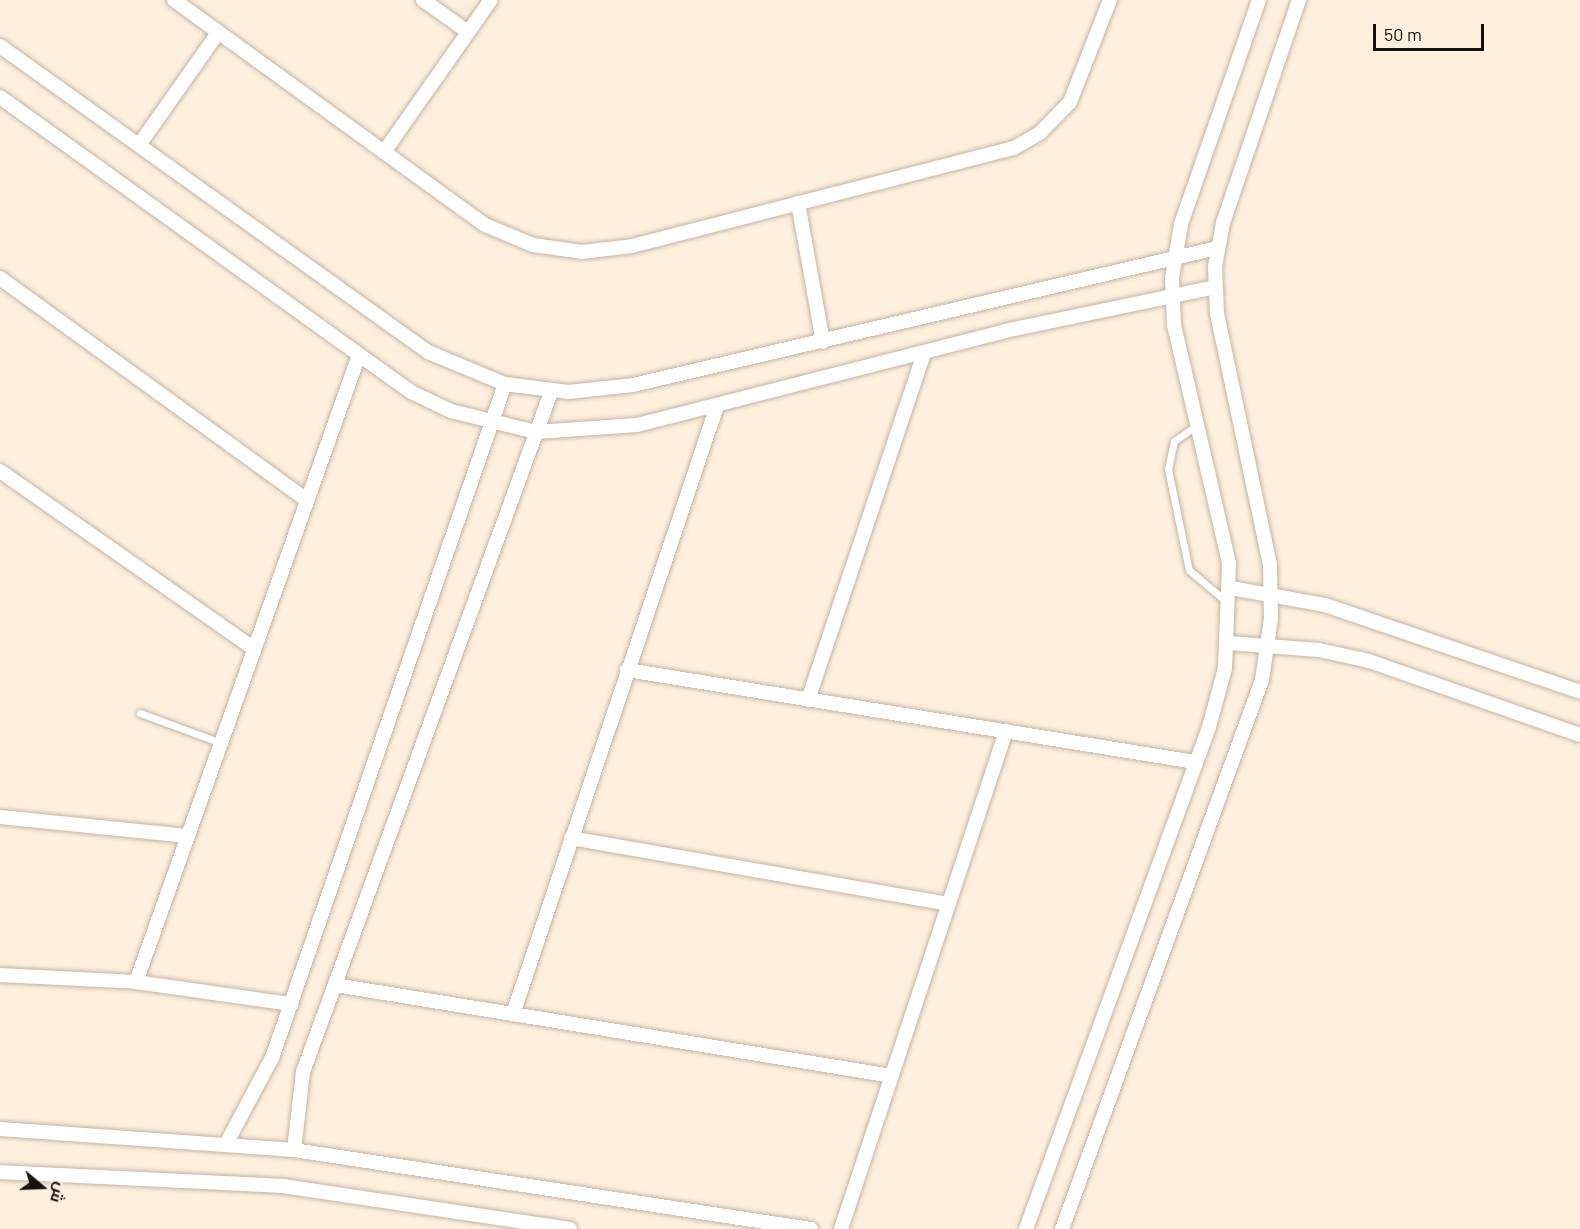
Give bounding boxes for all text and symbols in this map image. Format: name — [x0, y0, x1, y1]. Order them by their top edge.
scale bar — [1376, 12, 1487, 50]
text: 50 m — [1384, 23, 1422, 45]
north arrow — [12, 1157, 72, 1217]
text: ش — [47, 1180, 72, 1206]

